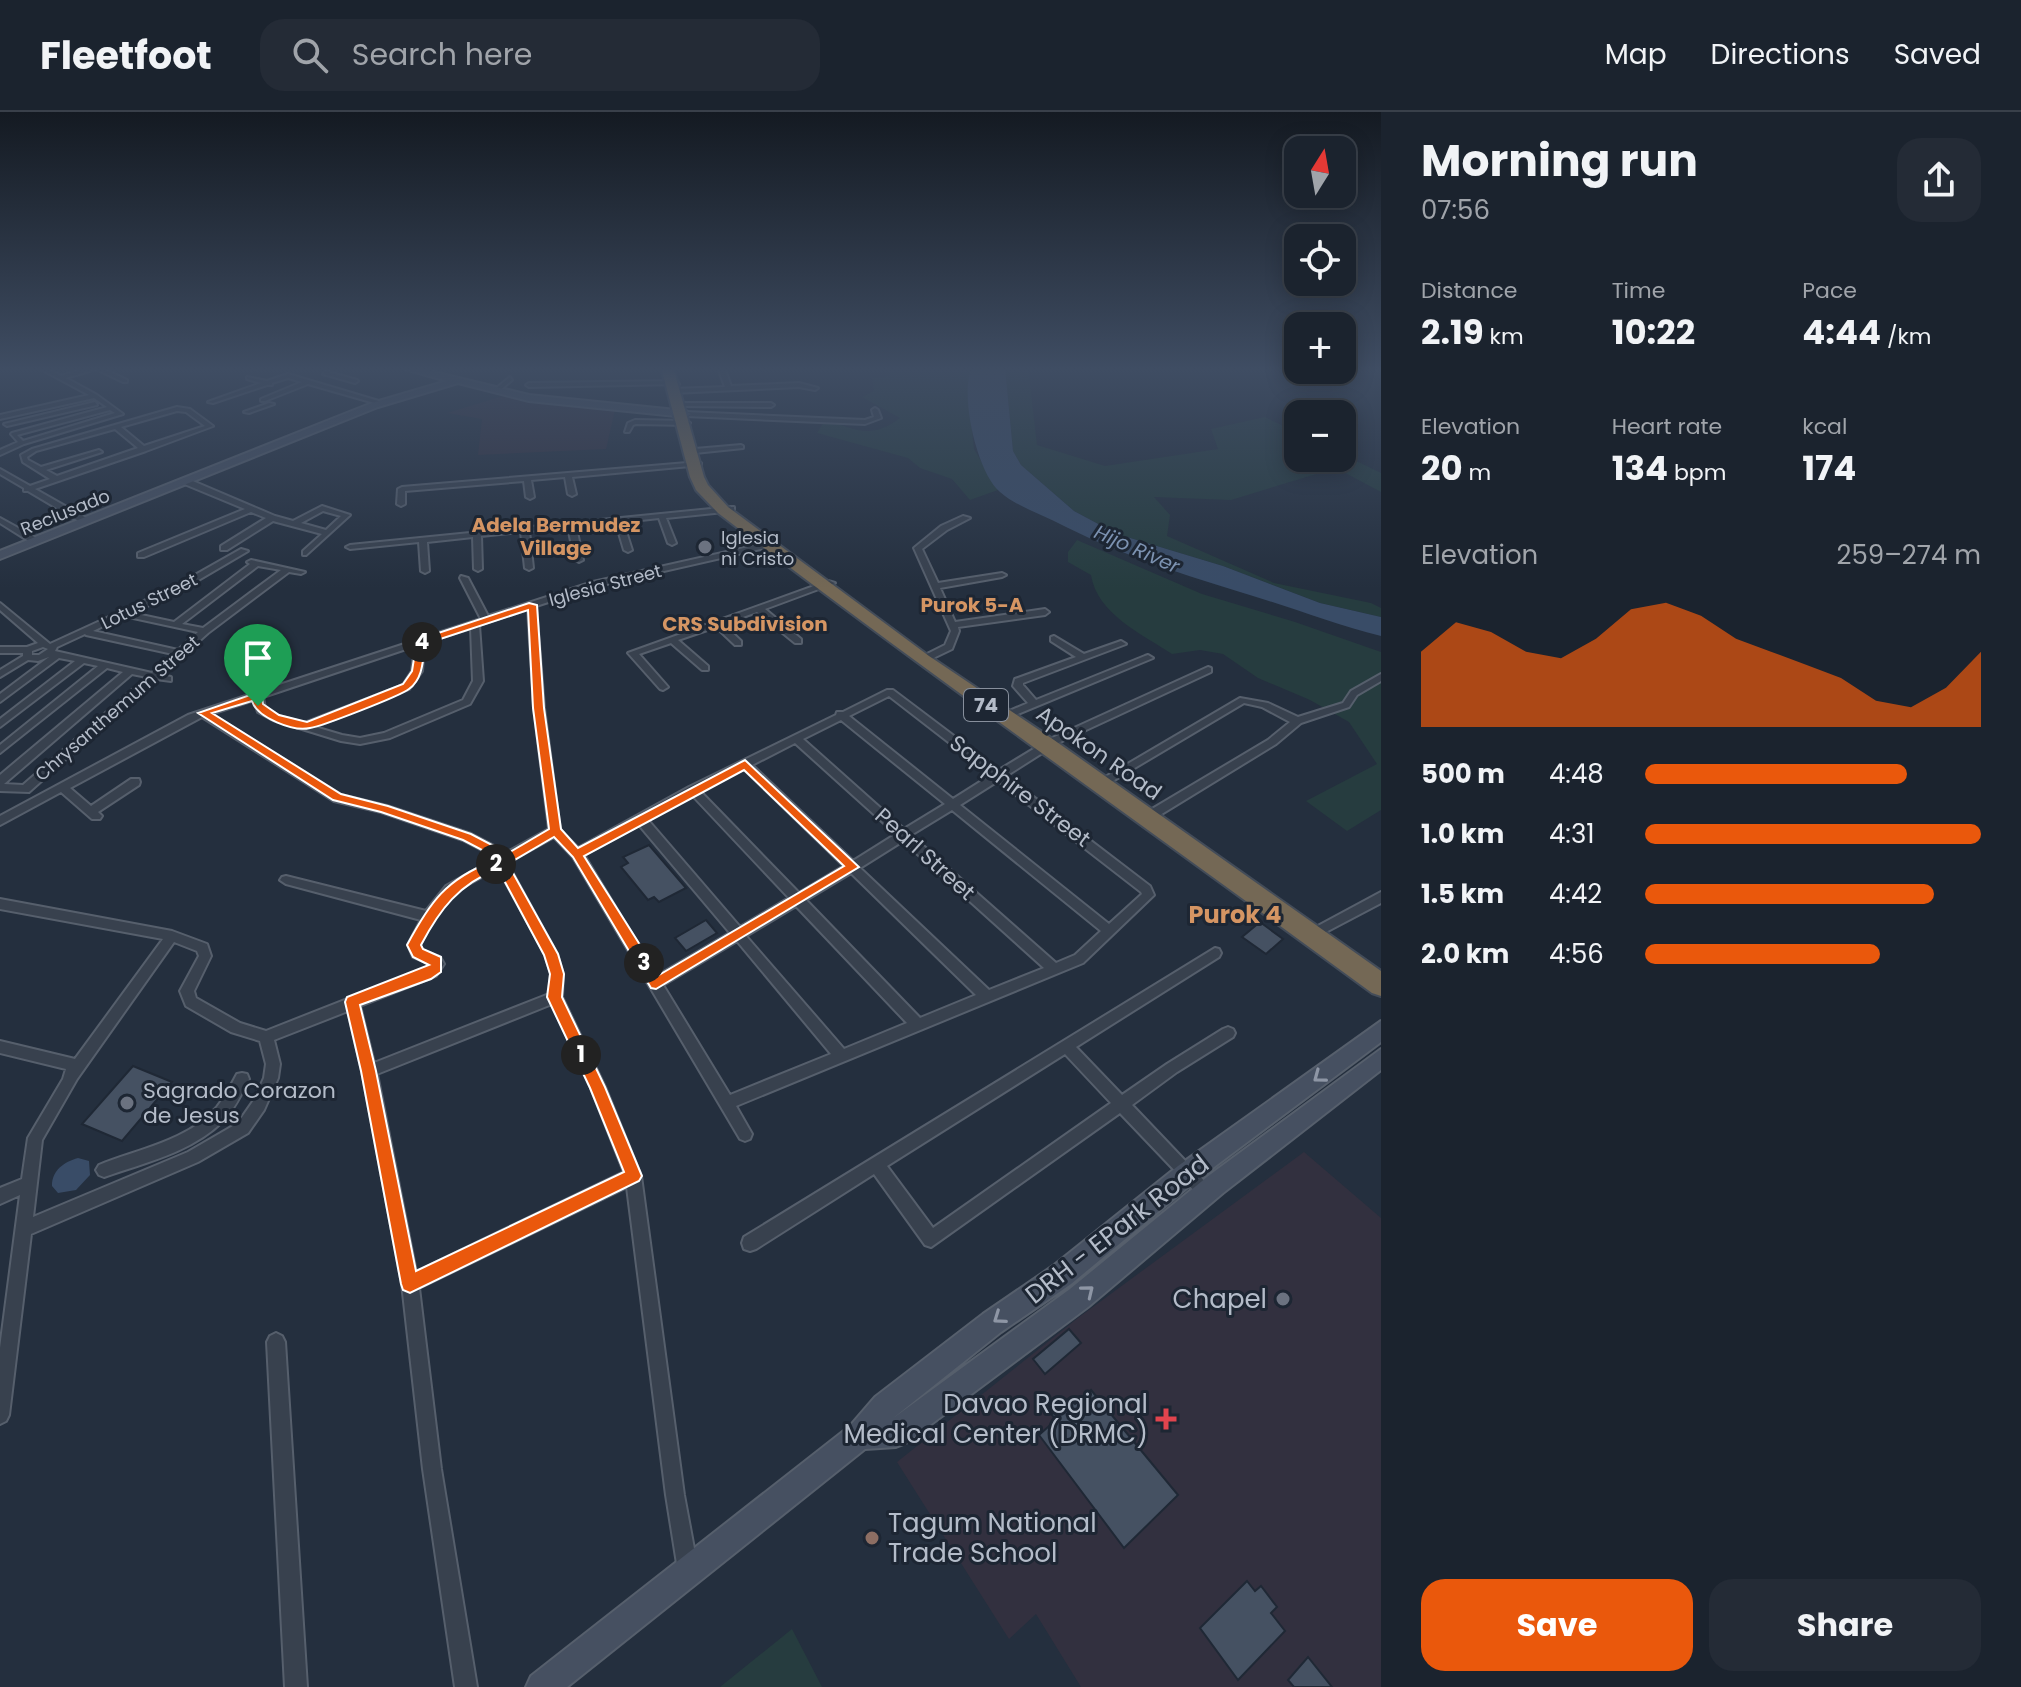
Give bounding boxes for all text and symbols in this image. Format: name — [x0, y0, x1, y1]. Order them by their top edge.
search box — [260, 19, 820, 91]
text: Fleetfoot — [40, 29, 212, 82]
icon: search — [288, 33, 332, 77]
text: Search here — [352, 33, 532, 76]
text: Map — [1605, 35, 1667, 74]
text: Directions — [1711, 35, 1850, 74]
text: Saved — [1894, 35, 1981, 74]
text: Morning run — [1421, 130, 1698, 191]
north arrow — [1284, 136, 1356, 208]
map controls — [1284, 136, 1356, 472]
button: share — [1897, 138, 1981, 222]
text: 07:56 — [1421, 192, 1490, 228]
button: locate — [1284, 224, 1356, 296]
text: Distance — [1421, 275, 1517, 306]
text: Time — [1612, 275, 1665, 306]
text: Pace — [1802, 275, 1857, 306]
text: 2.19 — [1421, 308, 1484, 356]
text: 10:22 — [1612, 308, 1695, 356]
text: 4:44 — [1802, 308, 1881, 356]
button: + — [1284, 312, 1356, 384]
text: km — [1484, 321, 1524, 352]
text: /km — [1881, 321, 1931, 352]
button: − — [1284, 400, 1356, 472]
text: Elevation — [1421, 411, 1520, 442]
text: Heart rate — [1612, 411, 1722, 442]
text: kcal — [1802, 411, 1847, 442]
text: 20 — [1421, 444, 1463, 492]
text: 134 — [1612, 444, 1668, 492]
text: 174 — [1802, 444, 1856, 492]
text: m — [1463, 457, 1491, 488]
text: bpm — [1668, 457, 1726, 488]
street label: Reclusado — [17, 483, 113, 541]
district label: Adela Bermudez Village — [472, 511, 641, 562]
water label: Hijo River — [1090, 518, 1185, 580]
place label: Iglesia ni Cristo — [721, 525, 794, 571]
text: Elevation — [1421, 537, 1538, 573]
text: 259–274 m — [1837, 537, 1981, 573]
marker: Iglesia ni Cristo — [696, 538, 714, 556]
street label: Iglesia Street — [546, 558, 664, 612]
street label: Lotus Street — [97, 567, 201, 635]
district label: Purok 5-A — [920, 591, 1024, 619]
district label: CRS Subdivision — [662, 610, 828, 638]
pin: 4 — [402, 622, 442, 662]
pin — [224, 624, 292, 706]
text: 4 — [415, 626, 429, 657]
street label: Chrysanthemum Street — [29, 629, 205, 787]
icon: arrive — [236, 636, 280, 680]
road number: 74 — [964, 689, 1008, 721]
street label: Apokon Road — [1030, 698, 1168, 808]
street label: Sapphire Street — [943, 728, 1097, 854]
text: 500 m — [1421, 756, 1505, 792]
text: 4:48 — [1549, 756, 1604, 792]
street label: Pearl Street — [868, 801, 982, 907]
text: 1.0 km — [1421, 816, 1504, 852]
text: 4:31 — [1549, 816, 1595, 852]
pin: 2 — [476, 844, 516, 884]
text: 2 — [490, 848, 502, 879]
text: 1.5 km — [1421, 876, 1504, 912]
text: 4:42 — [1549, 876, 1602, 912]
district label: Purok 4 — [1189, 898, 1281, 931]
text: 2.0 km — [1421, 936, 1509, 972]
text: 4:56 — [1549, 936, 1604, 972]
pin: 3 — [624, 943, 664, 983]
text: 3 — [637, 947, 651, 978]
pin: 1 — [561, 1035, 601, 1075]
text: 1 — [577, 1039, 585, 1070]
one-way arrow — [1313, 1068, 1327, 1082]
place label: Sagrado Corazon de Jesus — [143, 1075, 336, 1131]
marker: Sagrado Corazon de Jesus — [118, 1094, 136, 1112]
street label: DRH - EPark Road — [1018, 1146, 1216, 1312]
place label: Chapel — [1173, 1281, 1267, 1317]
one-way arrow — [1078, 1286, 1093, 1301]
marker: Chapel — [1274, 1290, 1292, 1308]
one-way arrow — [994, 1308, 1008, 1323]
place label: Davao Regional Medical Center (DRMC) — [844, 1386, 1148, 1452]
marker: Davao Regional Medical Center (DRMC) — [1155, 1408, 1177, 1430]
place label: Tagum National Trade School — [888, 1505, 1097, 1571]
marker: Tagum National Trade School — [863, 1529, 881, 1547]
button: Save — [1421, 1579, 1693, 1671]
button: Share — [1709, 1579, 1981, 1671]

